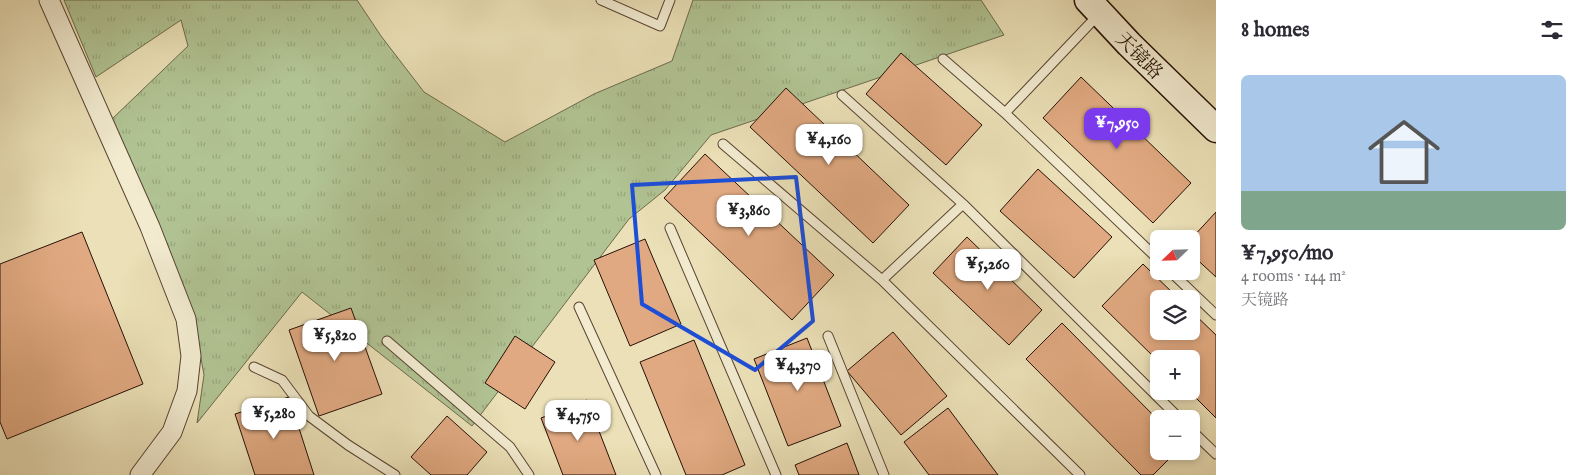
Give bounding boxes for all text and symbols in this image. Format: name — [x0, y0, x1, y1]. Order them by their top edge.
icon: filters — [1538, 16, 1566, 44]
text: 8 homes — [1241, 17, 1309, 44]
street label: 天镜路 — [1110, 28, 1167, 85]
icon: home — [1359, 107, 1449, 197]
pin: ¥7,950 — [1076, 108, 1158, 150]
text: ¥7,950 — [1095, 114, 1139, 134]
pin: ¥4,160 — [788, 124, 870, 166]
text: ¥4,160 — [807, 130, 851, 150]
pin: ¥3,860 — [708, 194, 790, 237]
text: ¥3,860 — [728, 201, 770, 221]
north arrow — [1150, 230, 1200, 280]
map controls — [1150, 230, 1200, 460]
text: ¥7,950/mo — [1241, 240, 1333, 267]
pin: ¥5,260 — [947, 248, 1029, 291]
text: ¥5,260 — [966, 255, 1010, 275]
text: 4 rooms · 144 m² — [1241, 267, 1346, 287]
button: layers — [1150, 290, 1200, 340]
text: 天镜路 — [1241, 291, 1289, 311]
pin: ¥5,820 — [294, 320, 376, 362]
text: ¥5,820 — [313, 326, 357, 346]
pin: ¥4,370 — [757, 350, 839, 392]
button: + — [1150, 350, 1200, 400]
text: ¥4,370 — [775, 356, 821, 376]
pin: ¥5,280 — [233, 398, 315, 440]
pin: ¥4,750 — [537, 400, 619, 442]
text: ¥5,280 — [252, 404, 296, 424]
text: ¥4,750 — [556, 406, 600, 426]
button: − — [1150, 410, 1200, 460]

